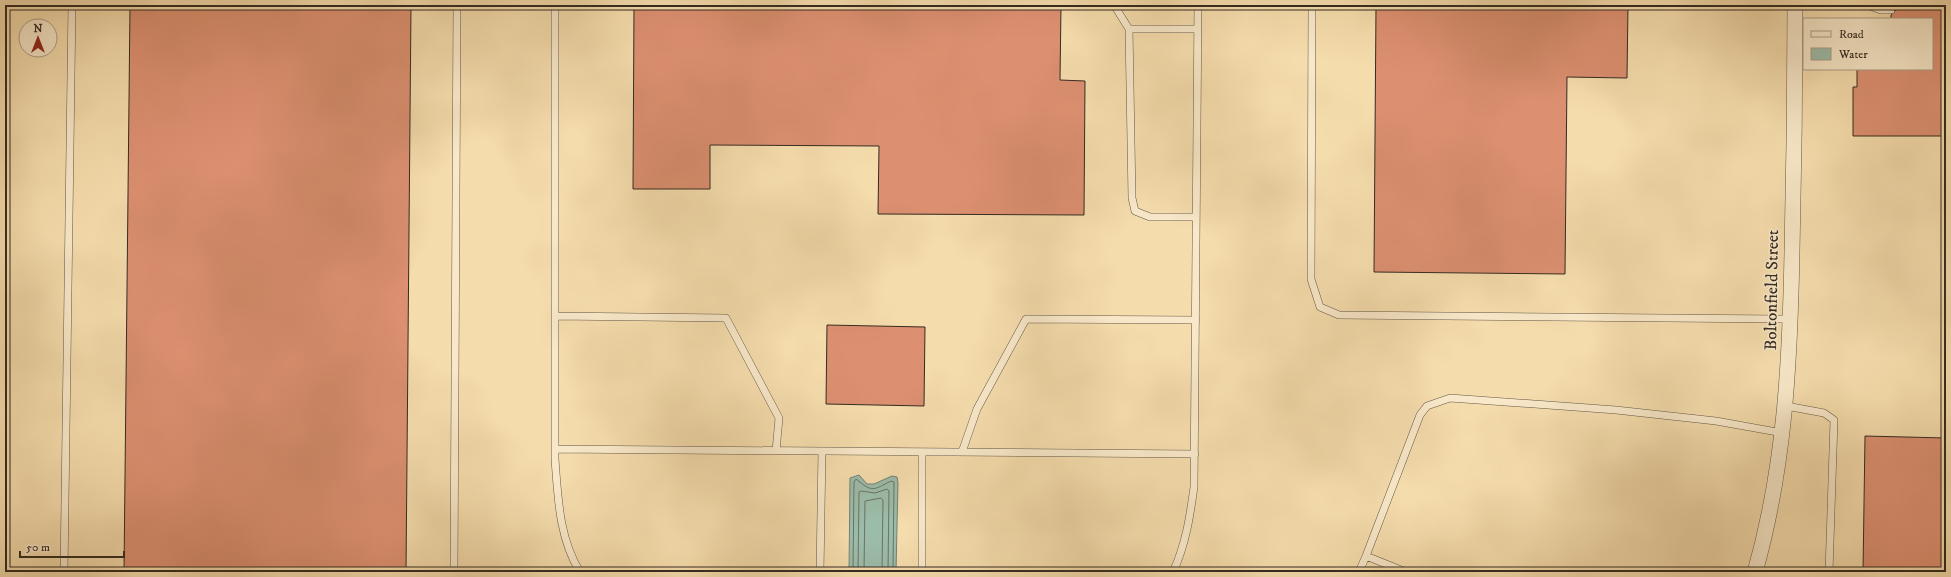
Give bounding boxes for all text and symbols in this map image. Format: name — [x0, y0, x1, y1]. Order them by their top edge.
north arrow — [18, 18, 58, 58]
legend — [1803, 18, 1933, 70]
text: N — [33, 22, 43, 36]
text: Road — [1839, 27, 1864, 42]
text: Water — [1838, 47, 1868, 62]
street label: Boltonfield Street — [1760, 229, 1784, 351]
scale bar — [20, 533, 124, 559]
text: 50 m — [26, 540, 50, 555]

